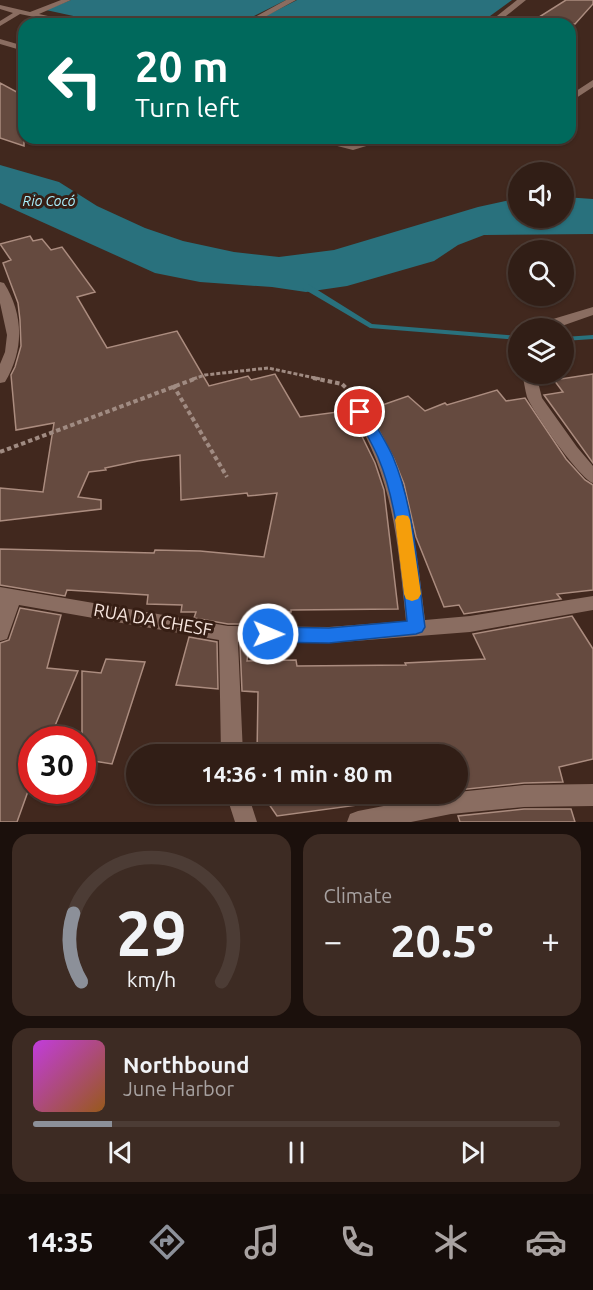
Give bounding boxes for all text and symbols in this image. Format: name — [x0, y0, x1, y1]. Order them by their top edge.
icon: left — [36, 42, 114, 120]
text: 20 m — [135, 43, 229, 90]
text: Turn left — [135, 92, 239, 122]
map controls — [508, 162, 574, 384]
button: sound — [508, 162, 574, 228]
water label: Rio Cocó — [23, 193, 76, 209]
button: search — [508, 240, 574, 306]
button: layers — [508, 318, 574, 384]
pin — [334, 386, 385, 437]
icon: arrive — [343, 395, 376, 428]
street label: RUA DA CHESF — [92, 599, 214, 639]
position arrow — [236, 602, 300, 666]
speed limit sign: 30 — [18, 726, 96, 804]
text: 14:36 · 1 min · 80 m — [201, 761, 393, 786]
text: Climate — [324, 884, 392, 907]
text: 29 — [116, 898, 186, 968]
text: 20.5° — [390, 915, 493, 966]
text: − — [324, 922, 342, 959]
text: + — [541, 922, 560, 959]
text: km/h — [126, 967, 176, 991]
text: Northbound — [123, 1052, 249, 1077]
text: June Harbor — [123, 1077, 234, 1100]
icon: previous — [104, 1136, 137, 1169]
icon: pause — [280, 1136, 313, 1169]
icon: next — [456, 1136, 489, 1169]
icon: directions — [146, 1221, 188, 1263]
icon: music — [241, 1221, 283, 1263]
icon: phone — [336, 1221, 378, 1263]
icon: climate — [430, 1221, 472, 1263]
icon: car — [525, 1221, 567, 1263]
text: 14:35 — [26, 1227, 94, 1257]

